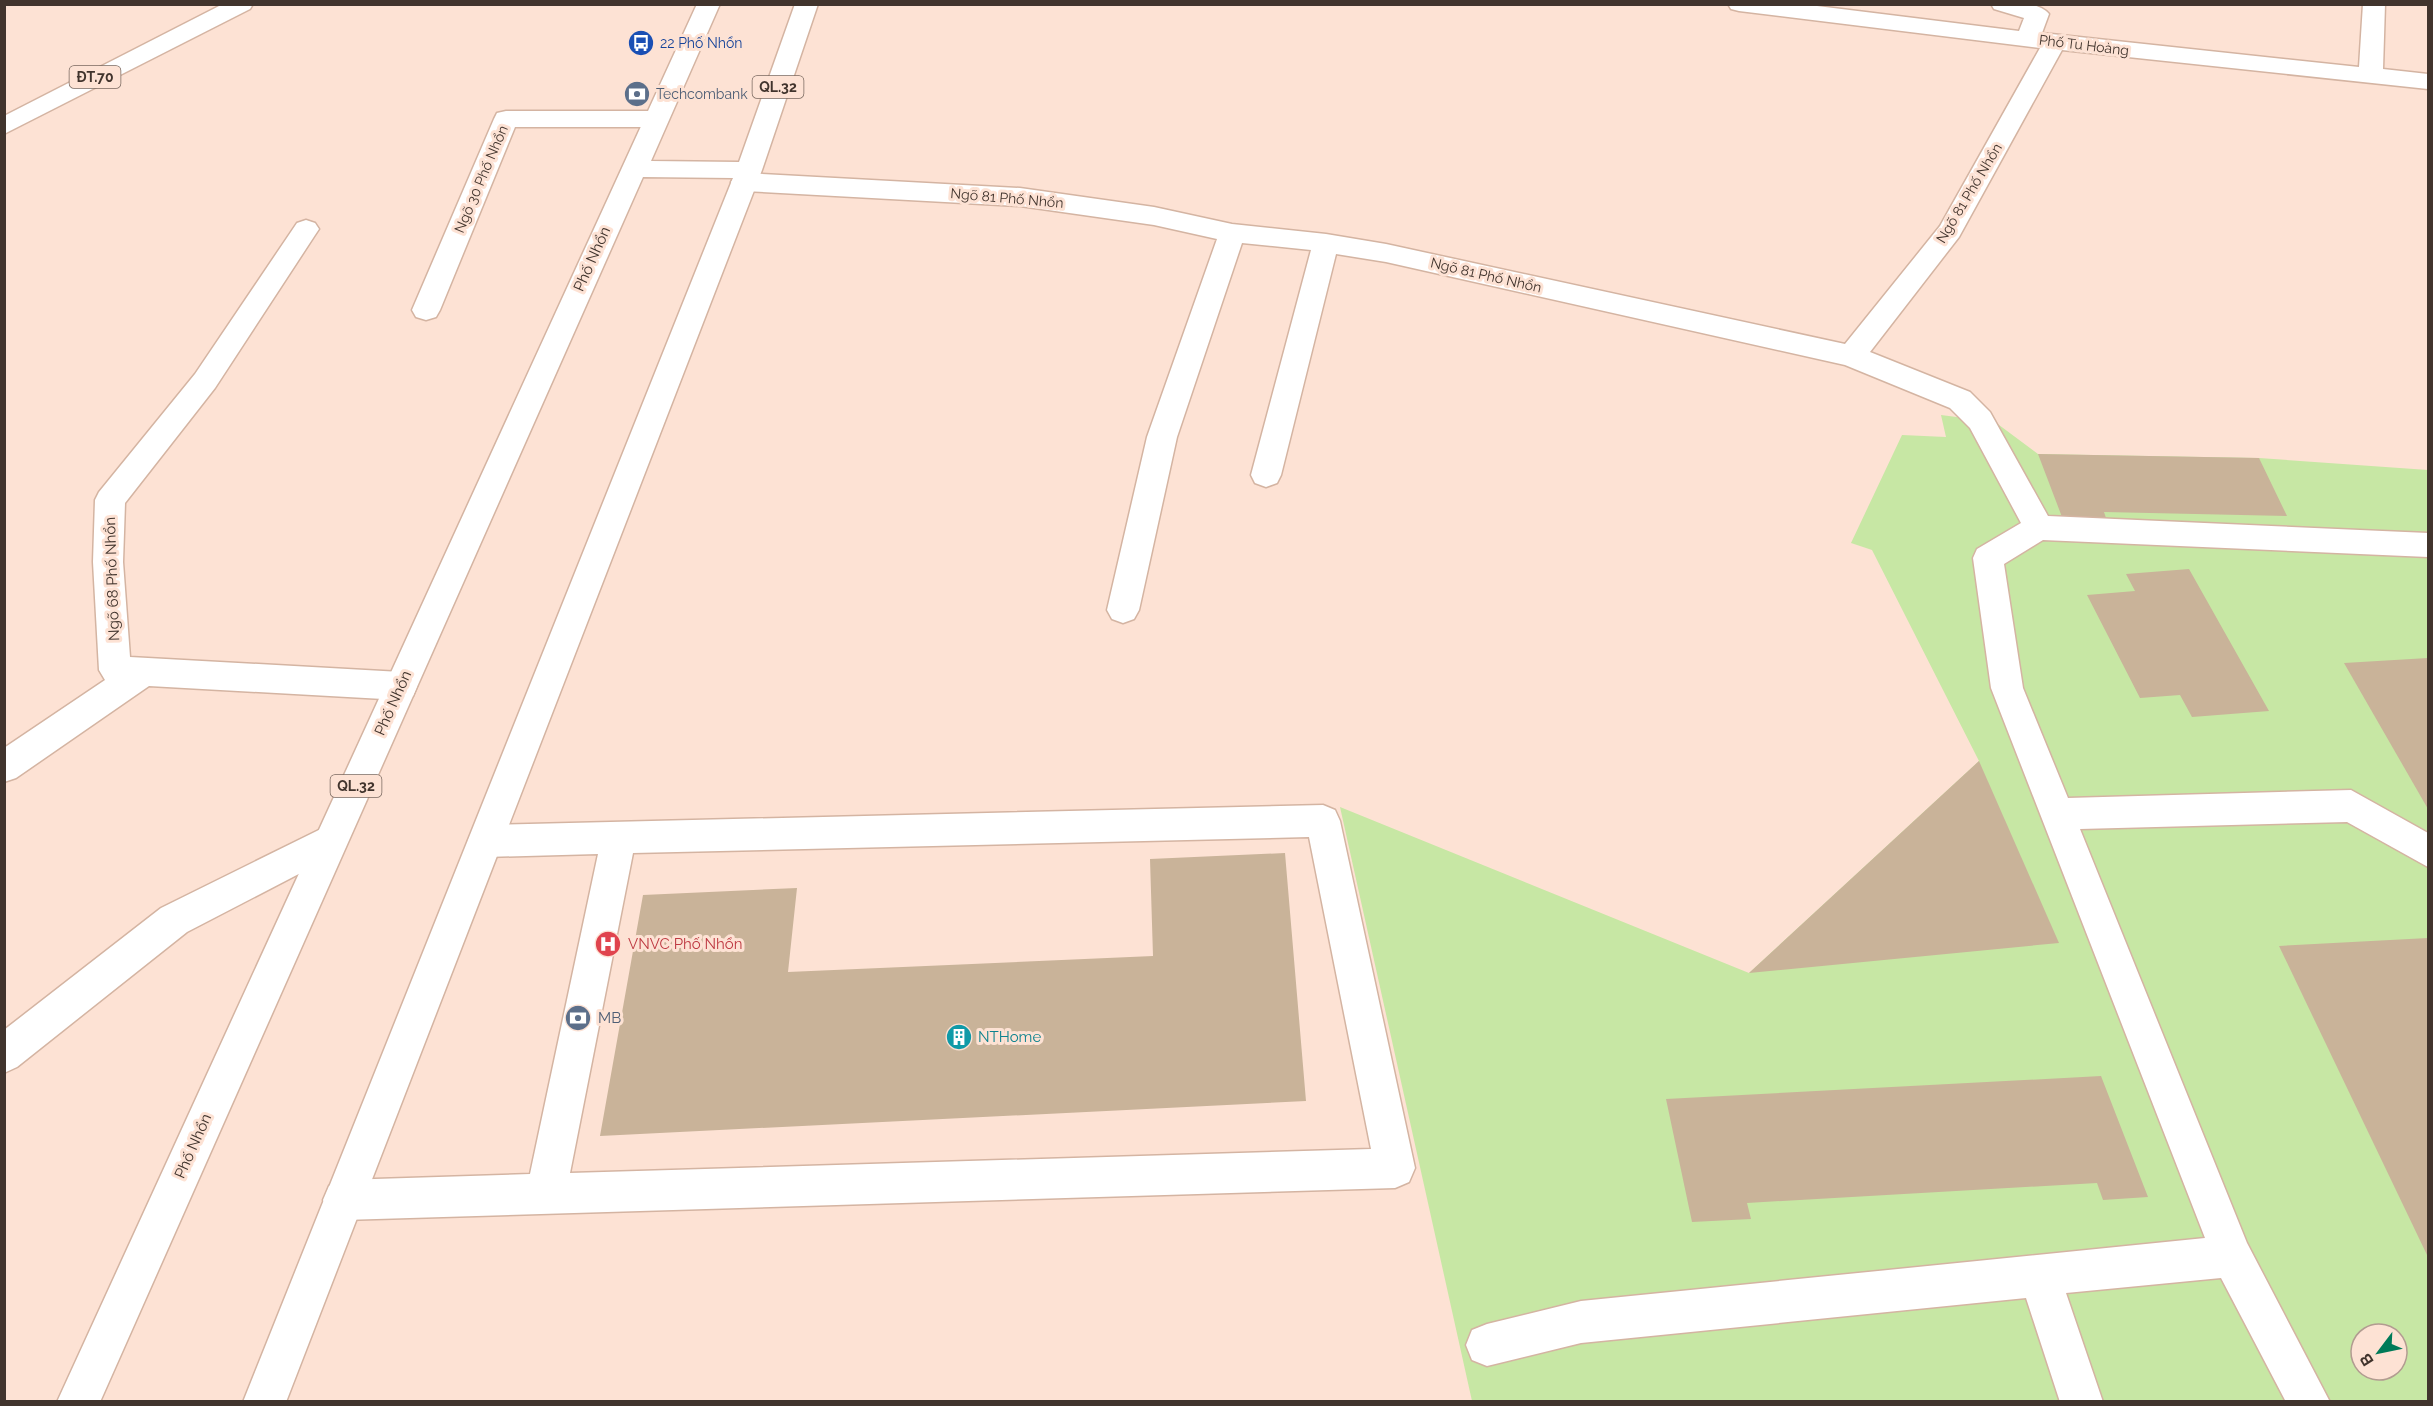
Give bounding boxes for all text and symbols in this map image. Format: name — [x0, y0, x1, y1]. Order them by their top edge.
bus stop icon: 22 Phố Nhổn — [626, 28, 656, 58]
street label: Phố Tu Hoàng — [2038, 32, 2130, 58]
place label: 22 Phố Nhổn — [660, 35, 742, 51]
road number: ĐT.70 — [70, 66, 121, 88]
road number: QL.32 — [752, 76, 804, 98]
bank icon: Techcombank — [622, 79, 652, 109]
place label: Techcombank — [656, 86, 748, 102]
street label: Ngõ 30 Phố Nhổn — [451, 123, 511, 235]
street label: Ngõ 81 Phố Nhổn — [1933, 140, 2005, 246]
street label: Ngõ 81 Phố Nhổn — [950, 185, 1064, 211]
street label: Phố Nhổn — [570, 224, 614, 294]
street label: Ngõ 81 Phố Nhổn — [1429, 254, 1543, 296]
street label: Ngõ 68 Phố Nhổn — [101, 517, 123, 641]
street label: Phố Nhổn — [371, 668, 415, 738]
road number: QL.32 — [330, 775, 382, 797]
hospital icon: VNVC Phố Nhổn — [593, 929, 623, 959]
place label: VNVC Phố Nhổn — [628, 935, 743, 953]
bank icon: MB — [563, 1003, 593, 1033]
place label: MB — [598, 1009, 621, 1027]
building icon: NTHome — [944, 1022, 974, 1052]
place label: NTHome — [978, 1028, 1041, 1046]
street label: Phố Nhổn — [171, 1111, 215, 1181]
north arrow — [2349, 1322, 2409, 1382]
text: B — [2356, 1350, 2378, 1369]

